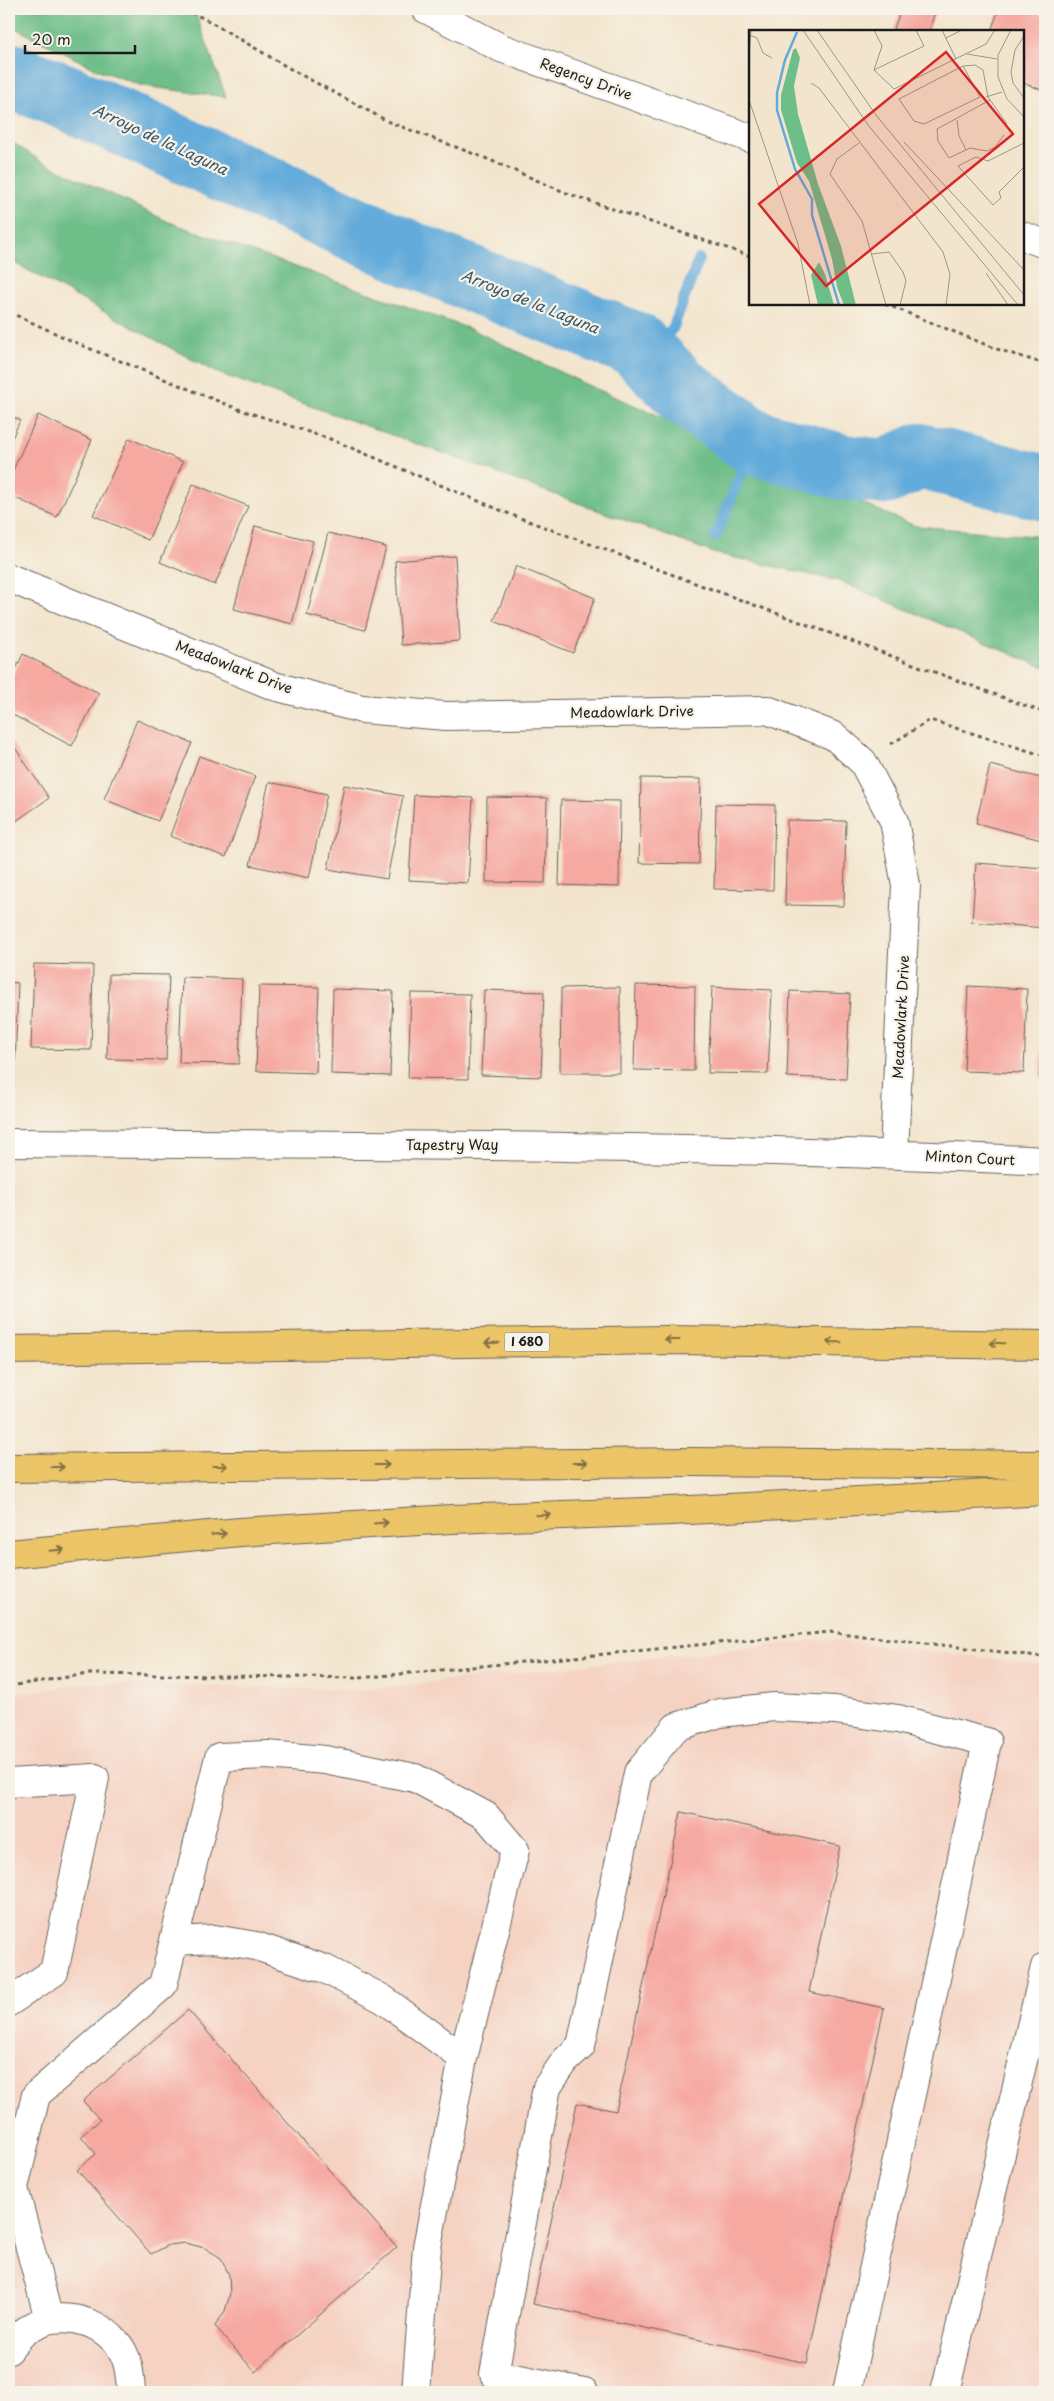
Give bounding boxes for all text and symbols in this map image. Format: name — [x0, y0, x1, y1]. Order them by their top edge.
scale bar — [25, 22, 135, 54]
text: 20 m — [32, 27, 71, 50]
inset map — [749, 30, 1024, 305]
street label: Regency Drive — [537, 52, 635, 105]
water label: Arroyo de la Laguna — [90, 97, 232, 180]
water label: Arroyo de la Laguna — [458, 263, 603, 339]
street label: Meadowlark Drive — [173, 635, 296, 698]
street label: Meadowlark Drive — [570, 700, 694, 723]
street label: Meadowlark Drive — [887, 955, 914, 1079]
street label: Tapestry Way — [405, 1134, 499, 1155]
street label: Minton Court — [924, 1145, 1016, 1170]
road number: I 680 — [504, 1332, 550, 1351]
one-way arrow — [664, 1335, 680, 1345]
one-way arrow — [826, 1337, 842, 1347]
one-way arrow — [484, 1338, 500, 1348]
one-way arrow — [989, 1339, 1005, 1348]
one-way arrow — [572, 1458, 588, 1468]
one-way arrow — [374, 1460, 390, 1470]
one-way arrow — [212, 1461, 228, 1471]
one-way arrow — [49, 1462, 65, 1472]
one-way arrow — [535, 1511, 551, 1520]
one-way arrow — [373, 1519, 389, 1528]
one-way arrow — [211, 1529, 227, 1539]
one-way arrow — [49, 1545, 65, 1555]

